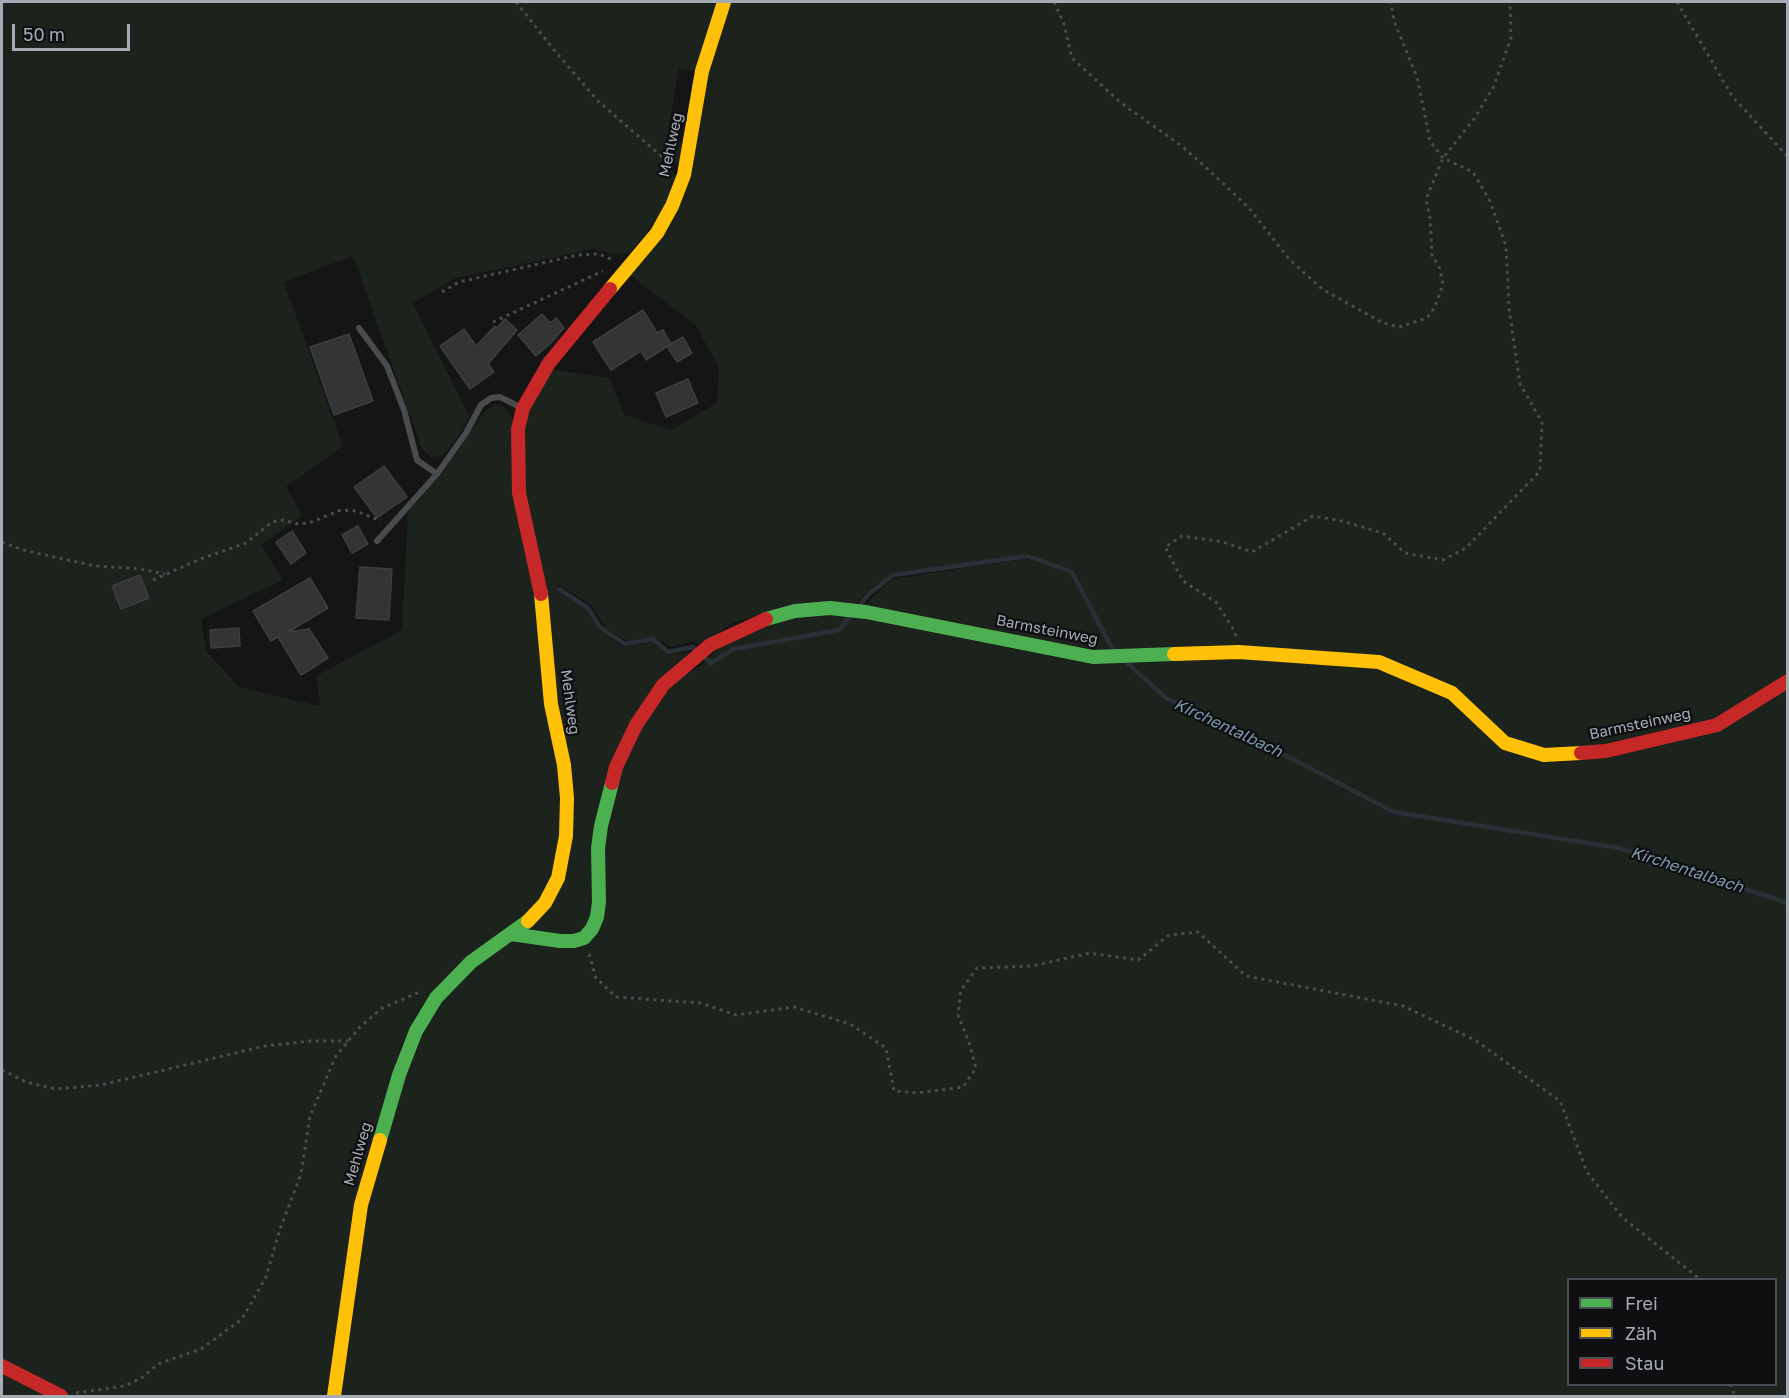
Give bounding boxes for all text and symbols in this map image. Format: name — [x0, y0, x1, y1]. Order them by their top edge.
scale bar — [15, 12, 134, 50]
text: 50 m — [23, 23, 65, 45]
street label: Mehlweg — [655, 111, 687, 179]
street label: Barmsteinweg — [995, 611, 1099, 649]
street label: Mehlweg — [557, 668, 583, 736]
water label: Kirchentalbach — [1171, 695, 1285, 761]
street label: Barmsteinweg — [1588, 704, 1692, 744]
water label: Kirchentalbach — [1628, 843, 1746, 897]
street label: Mehlweg — [340, 1120, 376, 1188]
legend — [1567, 1278, 1777, 1386]
text: Frei — [1625, 1292, 1658, 1314]
text: Zäh — [1625, 1322, 1657, 1344]
text: Stau — [1625, 1352, 1664, 1374]

